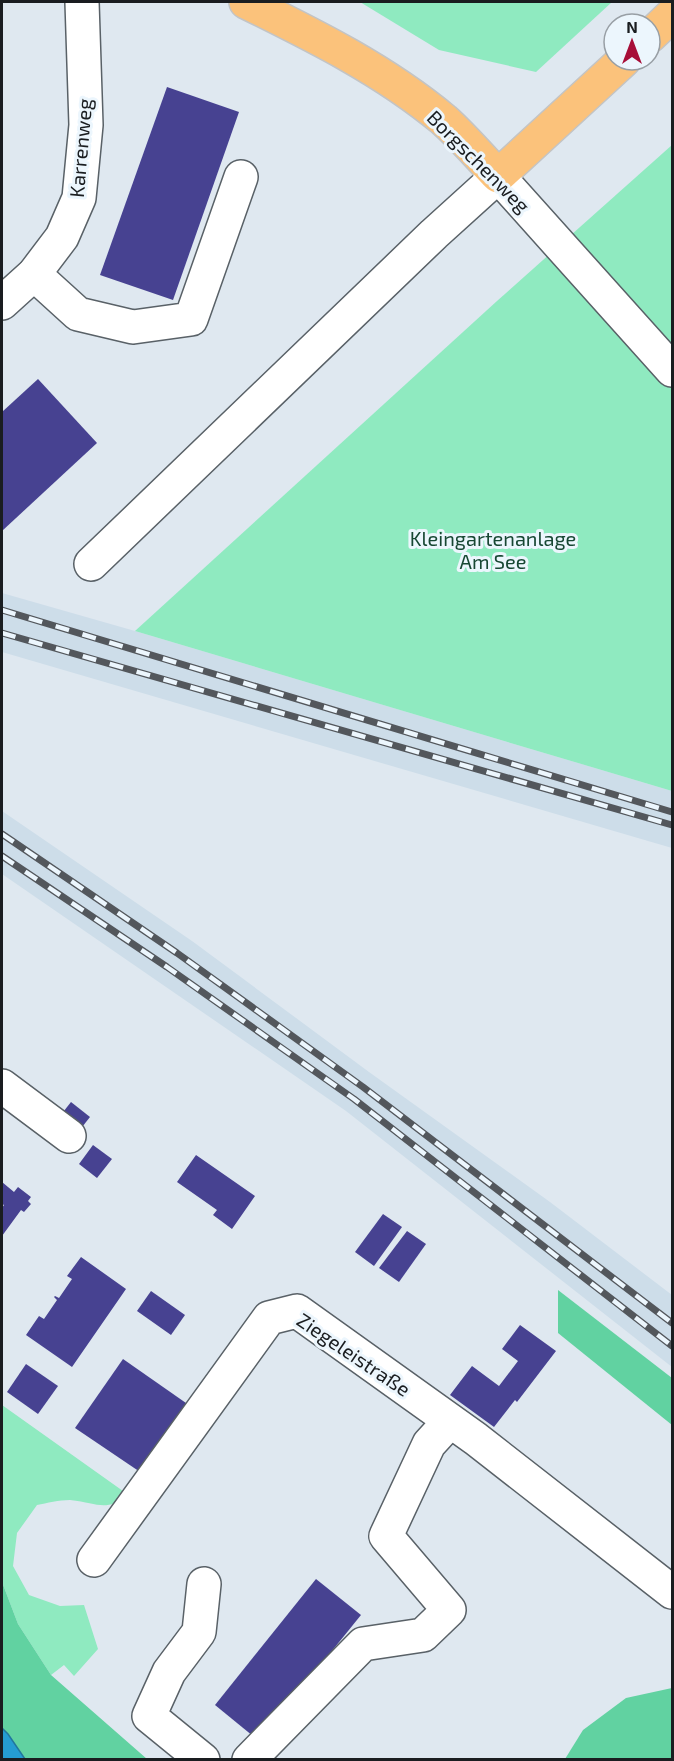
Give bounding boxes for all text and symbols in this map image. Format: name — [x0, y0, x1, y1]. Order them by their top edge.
north arrow — [602, 12, 662, 72]
text: N — [626, 17, 638, 36]
street label: Karrenweg — [64, 98, 96, 198]
street label: Borgschenweg — [423, 105, 535, 217]
park label: Kleingartenanlage Am See — [410, 526, 576, 573]
street label: Ziegeleistraße — [293, 1307, 415, 1401]

